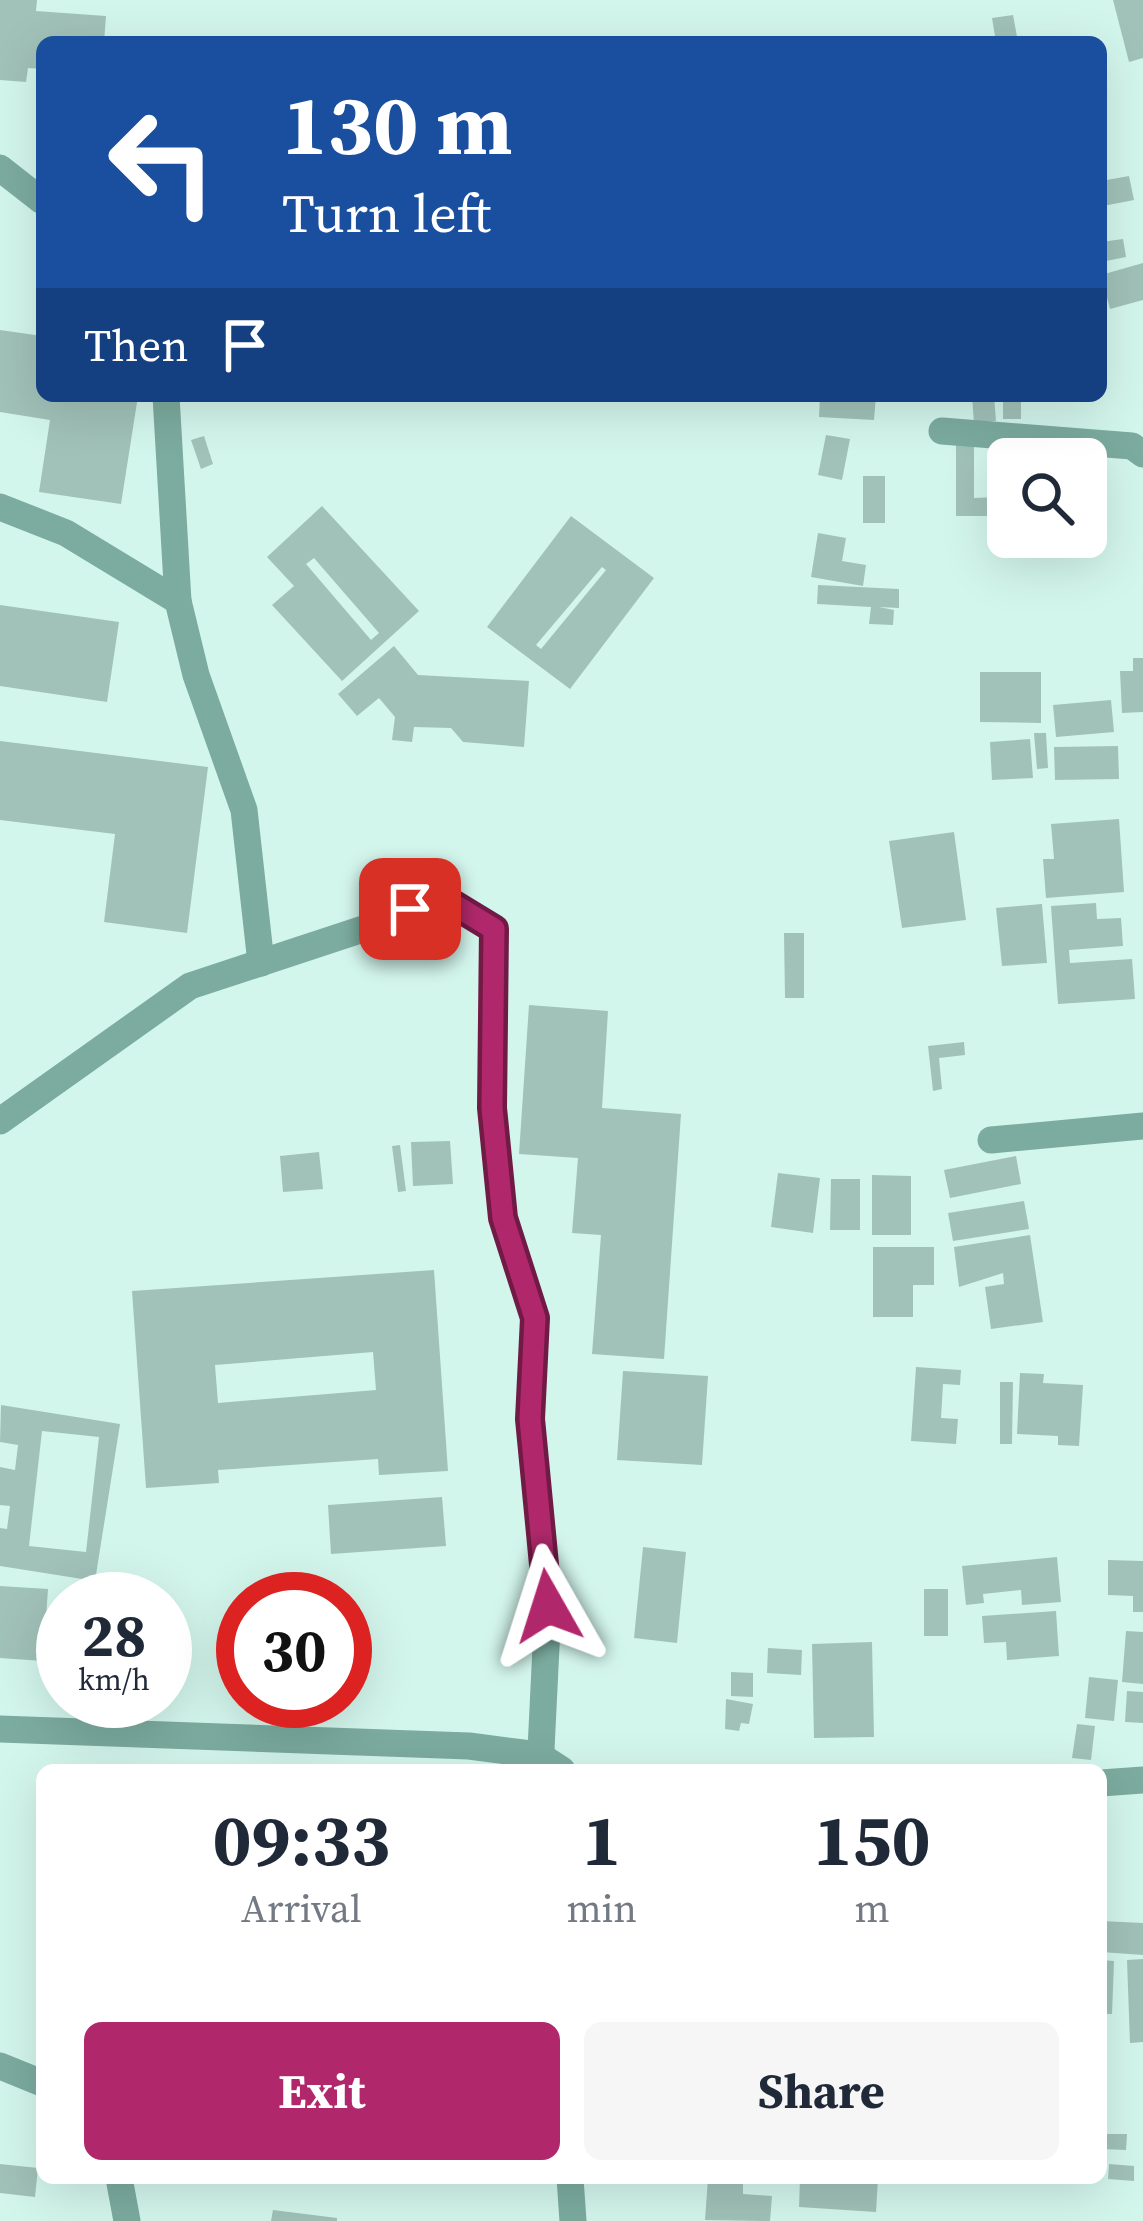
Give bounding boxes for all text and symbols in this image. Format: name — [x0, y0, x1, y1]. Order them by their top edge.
text: 130 m — [282, 67, 513, 182]
icon: left — [84, 84, 240, 240]
text: Turn left — [282, 176, 491, 250]
icon: arrive — [212, 312, 278, 378]
text: Then — [84, 314, 188, 376]
map controls — [987, 438, 1107, 558]
button: search — [987, 438, 1107, 558]
pin — [359, 858, 461, 960]
icon: arrive — [377, 876, 443, 942]
position arrow — [485, 1543, 611, 1669]
speed limit sign: 30 — [216, 1572, 372, 1728]
text: 28 — [81, 1594, 147, 1676]
text: km/h — [78, 1659, 150, 1700]
text: 09:33 — [212, 1790, 390, 1889]
text: 1 — [582, 1790, 621, 1889]
text: 150 — [813, 1790, 931, 1889]
text: Arrival — [241, 1882, 362, 1935]
text: min — [567, 1882, 637, 1935]
text: m — [854, 1882, 890, 1935]
button: Exit — [84, 2022, 560, 2160]
button: Share — [584, 2022, 1059, 2160]

